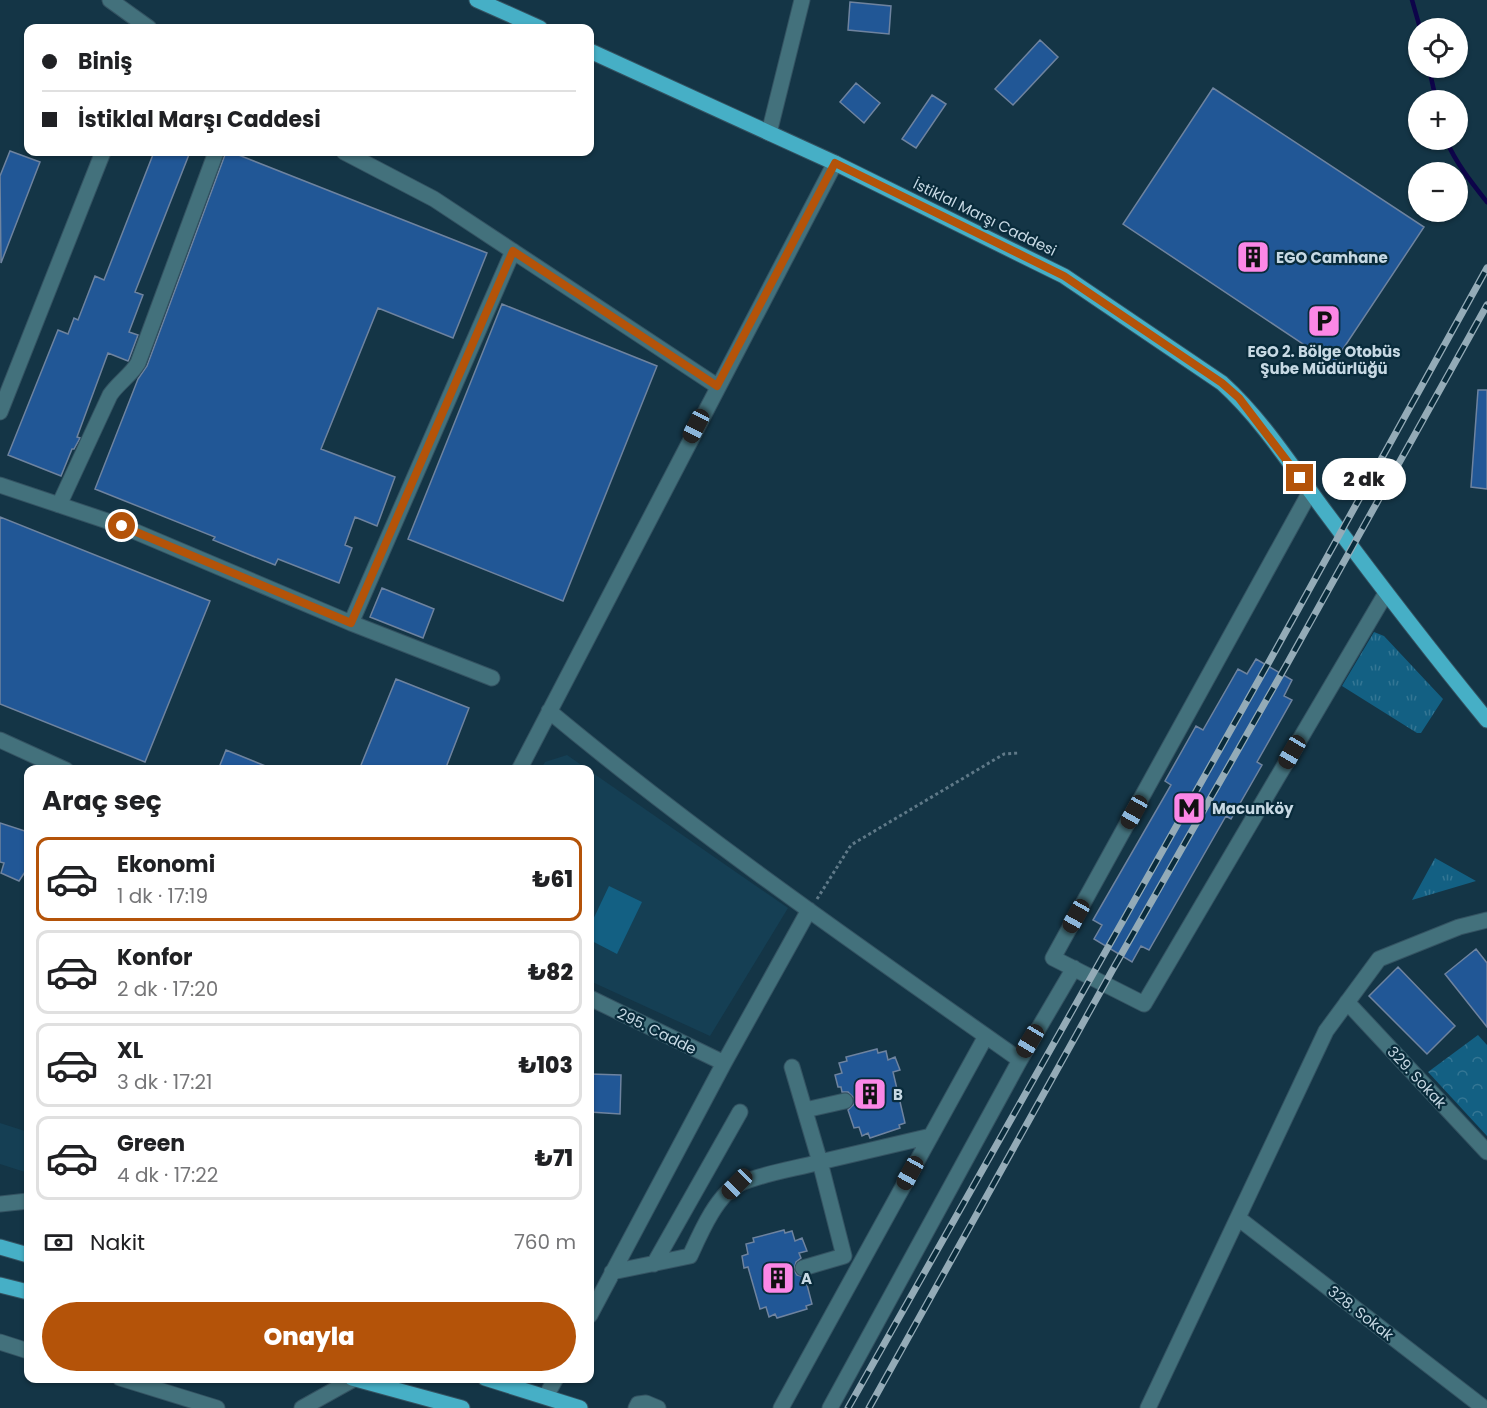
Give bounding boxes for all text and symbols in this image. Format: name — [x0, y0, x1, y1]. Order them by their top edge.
map controls — [1408, 18, 1468, 222]
button: locate — [1408, 18, 1468, 78]
text: Biniş — [78, 46, 133, 77]
button: + — [1408, 90, 1468, 150]
text: İstiklal Marşı Caddesi — [78, 104, 321, 135]
button: − — [1408, 162, 1468, 222]
street label: İstiklal Marşı Caddesi — [910, 173, 1060, 261]
building icon: EGO Camhane — [1235, 239, 1271, 275]
place label: EGO Camhane — [1276, 247, 1388, 268]
parking icon: EGO 2. Bölge Otobüs Şube Müdürlüğü — [1306, 303, 1342, 339]
place label: EGO 2. Bölge Otobüs Şube Müdürlüğü — [1247, 341, 1401, 379]
car — [680, 406, 712, 446]
callout: 2 dk — [1321, 457, 1405, 499]
route end — [1286, 464, 1313, 491]
text: 2 dk — [1343, 465, 1385, 493]
route start — [108, 512, 135, 539]
car — [1275, 732, 1309, 772]
text: Araç seç — [42, 782, 162, 819]
metro station icon: Macunköy — [1171, 790, 1207, 826]
car — [1117, 792, 1151, 832]
place label: Macunköy — [1212, 798, 1294, 819]
text: Ekonomi — [117, 849, 215, 880]
icon: car — [45, 852, 99, 906]
text: ₺61 — [532, 864, 573, 895]
text: 1 dk · 17:19 — [117, 882, 208, 910]
car — [1059, 896, 1093, 936]
text: Konfor — [117, 942, 193, 973]
icon: car — [45, 945, 99, 999]
text: ₺82 — [528, 957, 573, 988]
text: 2 dk · 17:20 — [117, 975, 218, 1003]
street label: 295. Cadde — [614, 1003, 700, 1059]
car — [1013, 1021, 1047, 1061]
text: XL — [117, 1035, 143, 1066]
icon: car — [45, 1038, 99, 1092]
street label: 329. Sokak — [1383, 1041, 1451, 1113]
text: ₺103 — [518, 1050, 573, 1081]
text: 3 dk · 17:21 — [117, 1068, 212, 1096]
building icon: B — [852, 1076, 888, 1112]
place label: B — [893, 1084, 903, 1105]
text: Green — [117, 1128, 185, 1159]
icon: car — [45, 1131, 99, 1185]
text: ₺71 — [535, 1143, 573, 1174]
car — [893, 1153, 927, 1193]
text: 4 dk · 17:22 — [117, 1161, 218, 1189]
car — [718, 1165, 756, 1203]
icon: cash — [42, 1226, 75, 1259]
text: Nakit — [90, 1227, 145, 1258]
text: 760 m — [514, 1228, 576, 1256]
building icon: A — [760, 1260, 796, 1296]
place label: A — [801, 1268, 812, 1289]
street label: 328. Sokak — [1324, 1281, 1398, 1345]
button: Onayla — [42, 1302, 576, 1371]

